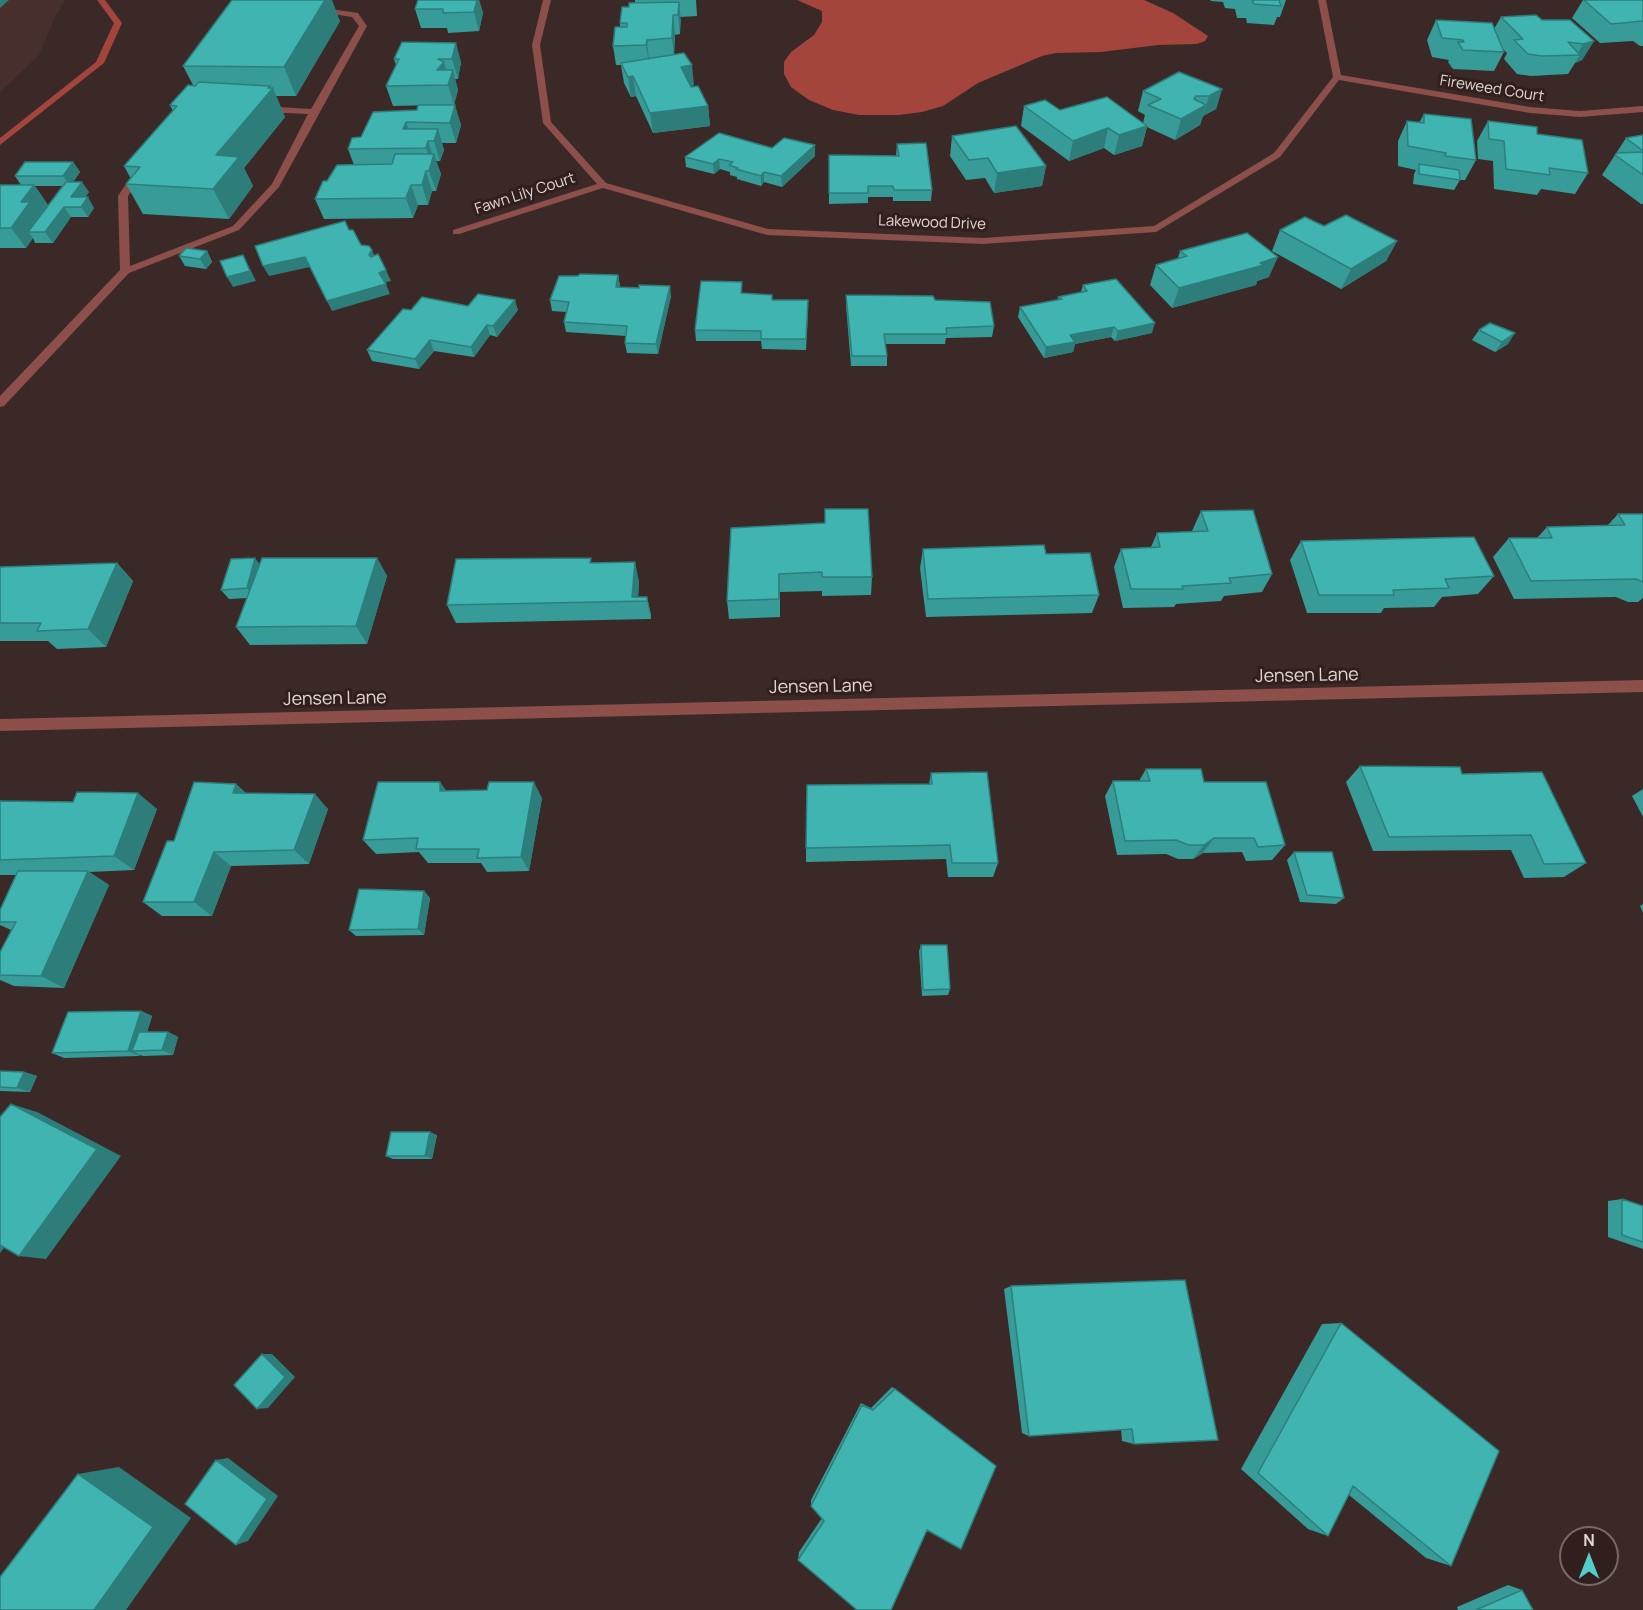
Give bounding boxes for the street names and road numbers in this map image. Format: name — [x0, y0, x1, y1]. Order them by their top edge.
street label: Fireweed Court — [1439, 72, 1545, 106]
street label: Fawn Lily Court — [473, 169, 577, 219]
street label: Lakewood Drive — [878, 212, 986, 234]
street label: Jensen Lane — [1255, 664, 1359, 688]
street label: Jensen Lane — [769, 675, 873, 699]
street label: Jensen Lane — [283, 687, 387, 711]

